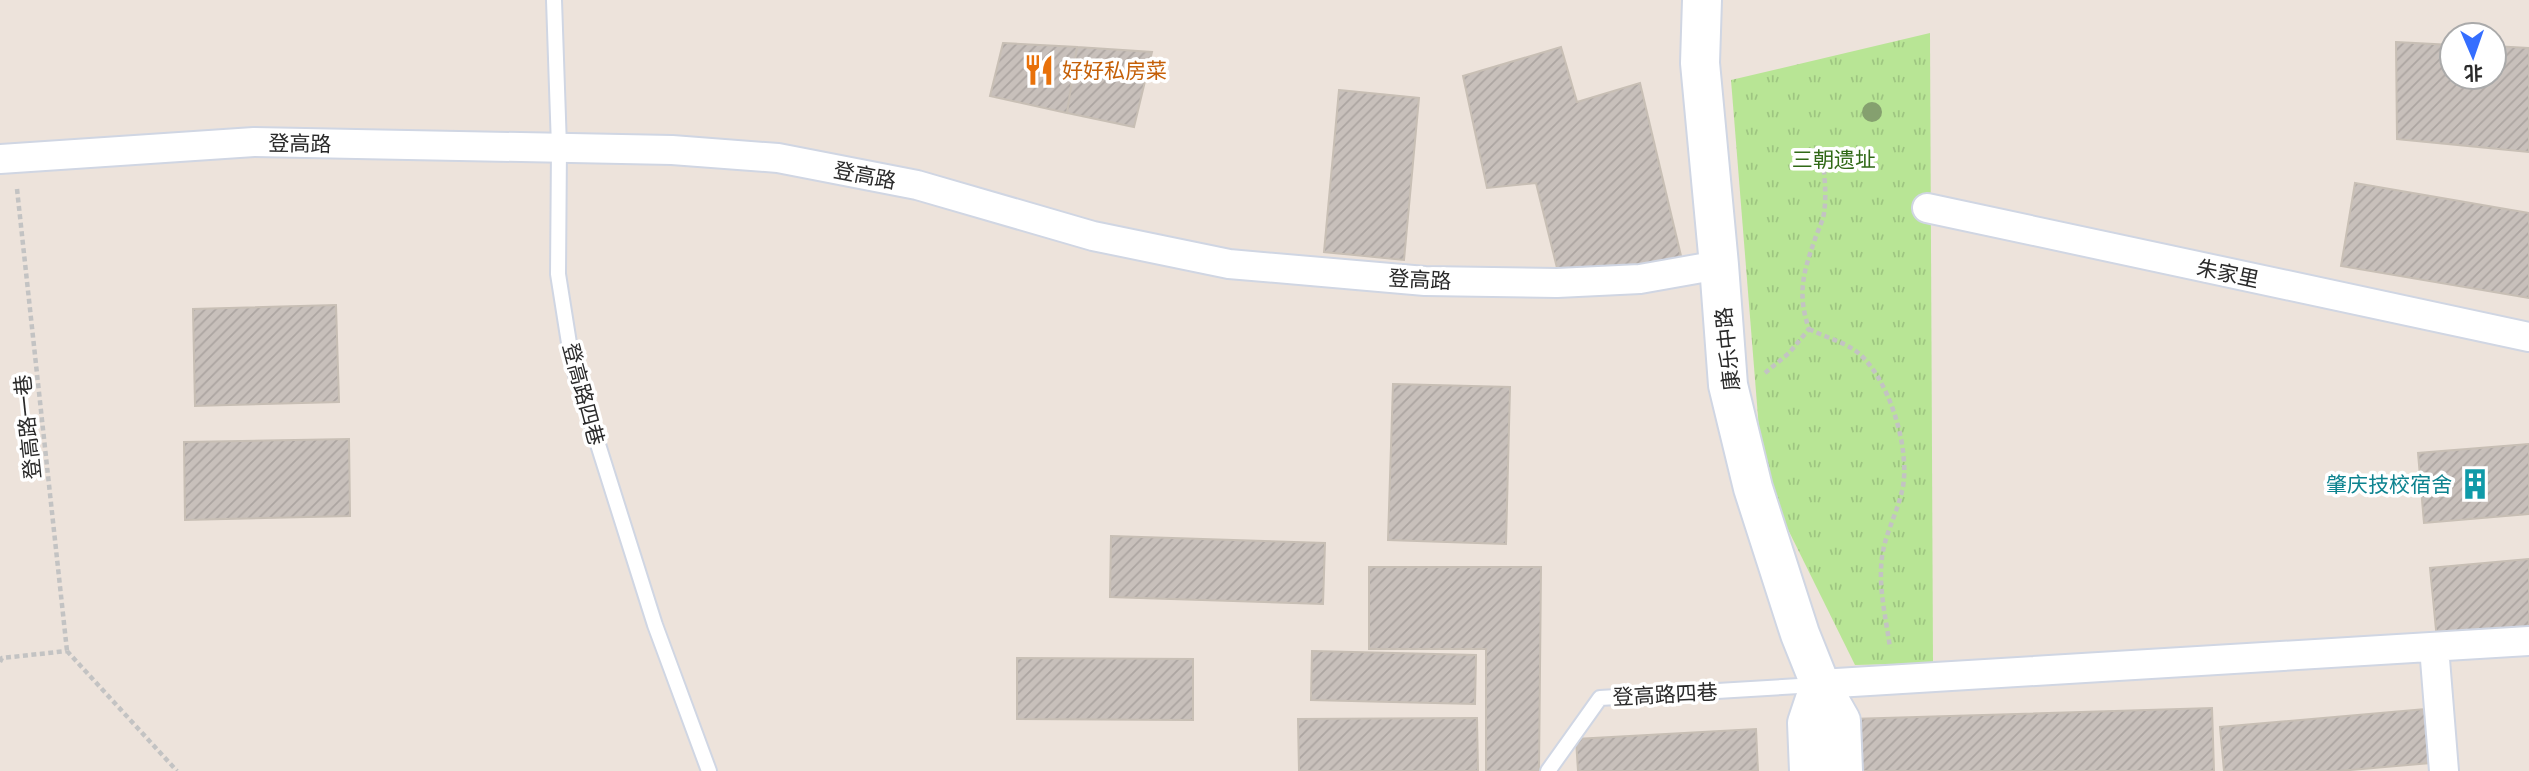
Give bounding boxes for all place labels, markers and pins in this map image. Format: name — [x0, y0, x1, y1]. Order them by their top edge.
restaurant icon: 好好私房菜 — [1022, 53, 1056, 87]
place label: 好好私房菜 — [1062, 56, 1167, 84]
building icon: 肇庆技校宿舍 — [2458, 467, 2492, 501]
place label: 肇庆技校宿舍 — [2326, 470, 2452, 498]

